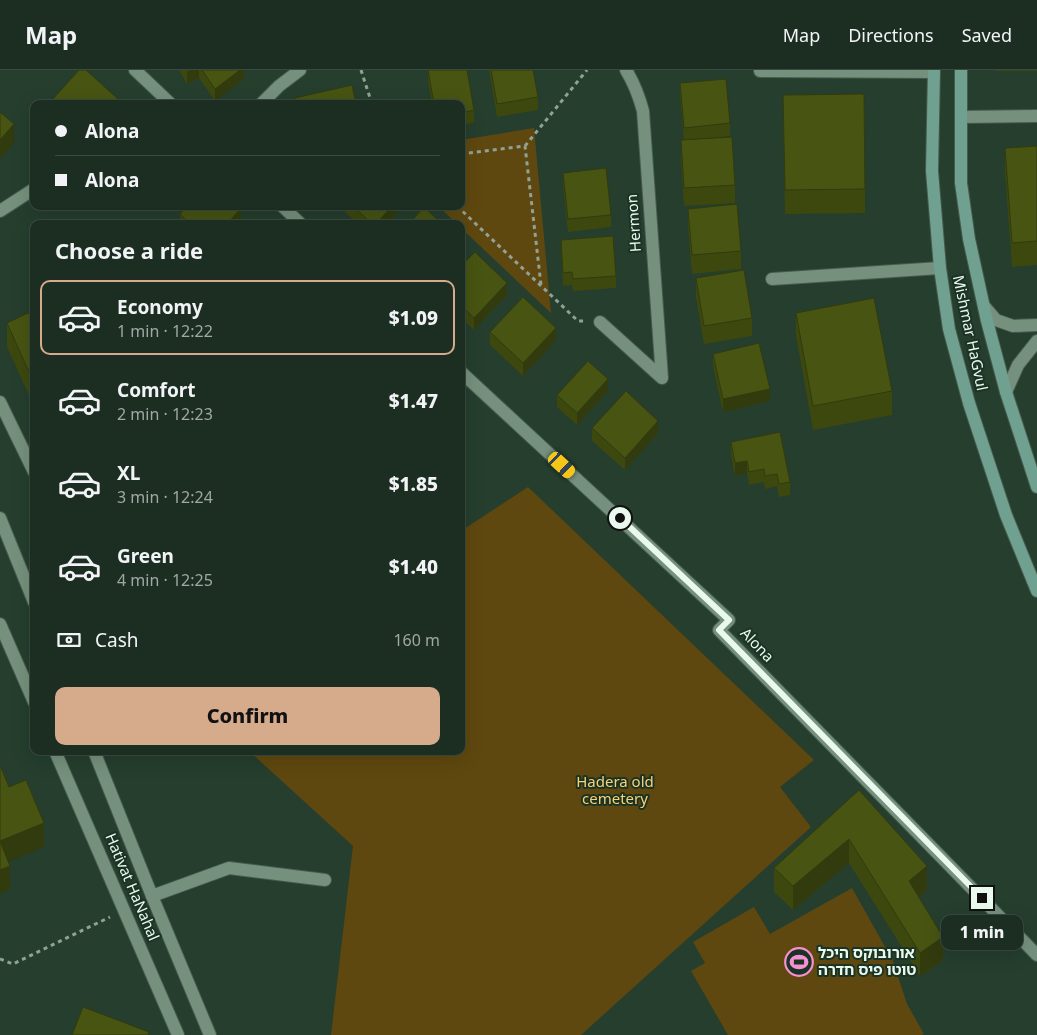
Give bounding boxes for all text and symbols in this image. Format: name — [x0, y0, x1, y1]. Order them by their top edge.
text: Map — [25, 18, 77, 51]
text: Map — [783, 23, 820, 47]
text: Directions — [848, 23, 934, 47]
text: Saved — [962, 23, 1012, 47]
text: Alona — [85, 118, 139, 144]
text: Alona — [85, 167, 139, 193]
street label: Hermon — [621, 193, 645, 253]
text: Choose a ride — [55, 235, 203, 265]
street label: Mishmar HaGvul — [949, 273, 993, 392]
text: Economy — [117, 294, 203, 320]
icon: car — [57, 295, 102, 340]
text: $1.09 — [389, 305, 438, 331]
text: 1 min · 12:22 — [117, 320, 213, 342]
text: Comfort — [117, 377, 196, 403]
icon: car — [57, 378, 102, 423]
text: $1.47 — [389, 388, 438, 414]
text: 2 min · 12:23 — [117, 403, 213, 425]
car — [545, 449, 578, 481]
text: XL — [117, 460, 140, 486]
icon: car — [57, 461, 102, 506]
text: $1.85 — [389, 471, 438, 497]
text: 3 min · 12:24 — [117, 486, 213, 508]
route start — [609, 507, 631, 529]
text: Green — [117, 543, 174, 569]
icon: car — [57, 544, 102, 589]
text: $1.40 — [389, 554, 438, 580]
text: 4 min · 12:25 — [117, 569, 213, 591]
street label: Alona — [737, 623, 779, 666]
icon: cash — [55, 626, 83, 654]
text: Cash — [95, 627, 139, 653]
text: 160 m — [393, 629, 440, 651]
button: Confirm — [55, 687, 440, 745]
park label: Hadera old cemetery — [576, 771, 654, 808]
street label: Hativat HaNahal — [101, 830, 165, 943]
route end — [971, 887, 993, 909]
callout: 1 min — [941, 916, 1023, 950]
text: 1 min — [960, 921, 1004, 943]
place label: אורובוקס היכל טוטו פיס חדרה — [818, 942, 916, 979]
sports icon: אורובוקס היכל טוטו פיס חדרה — [784, 947, 814, 977]

